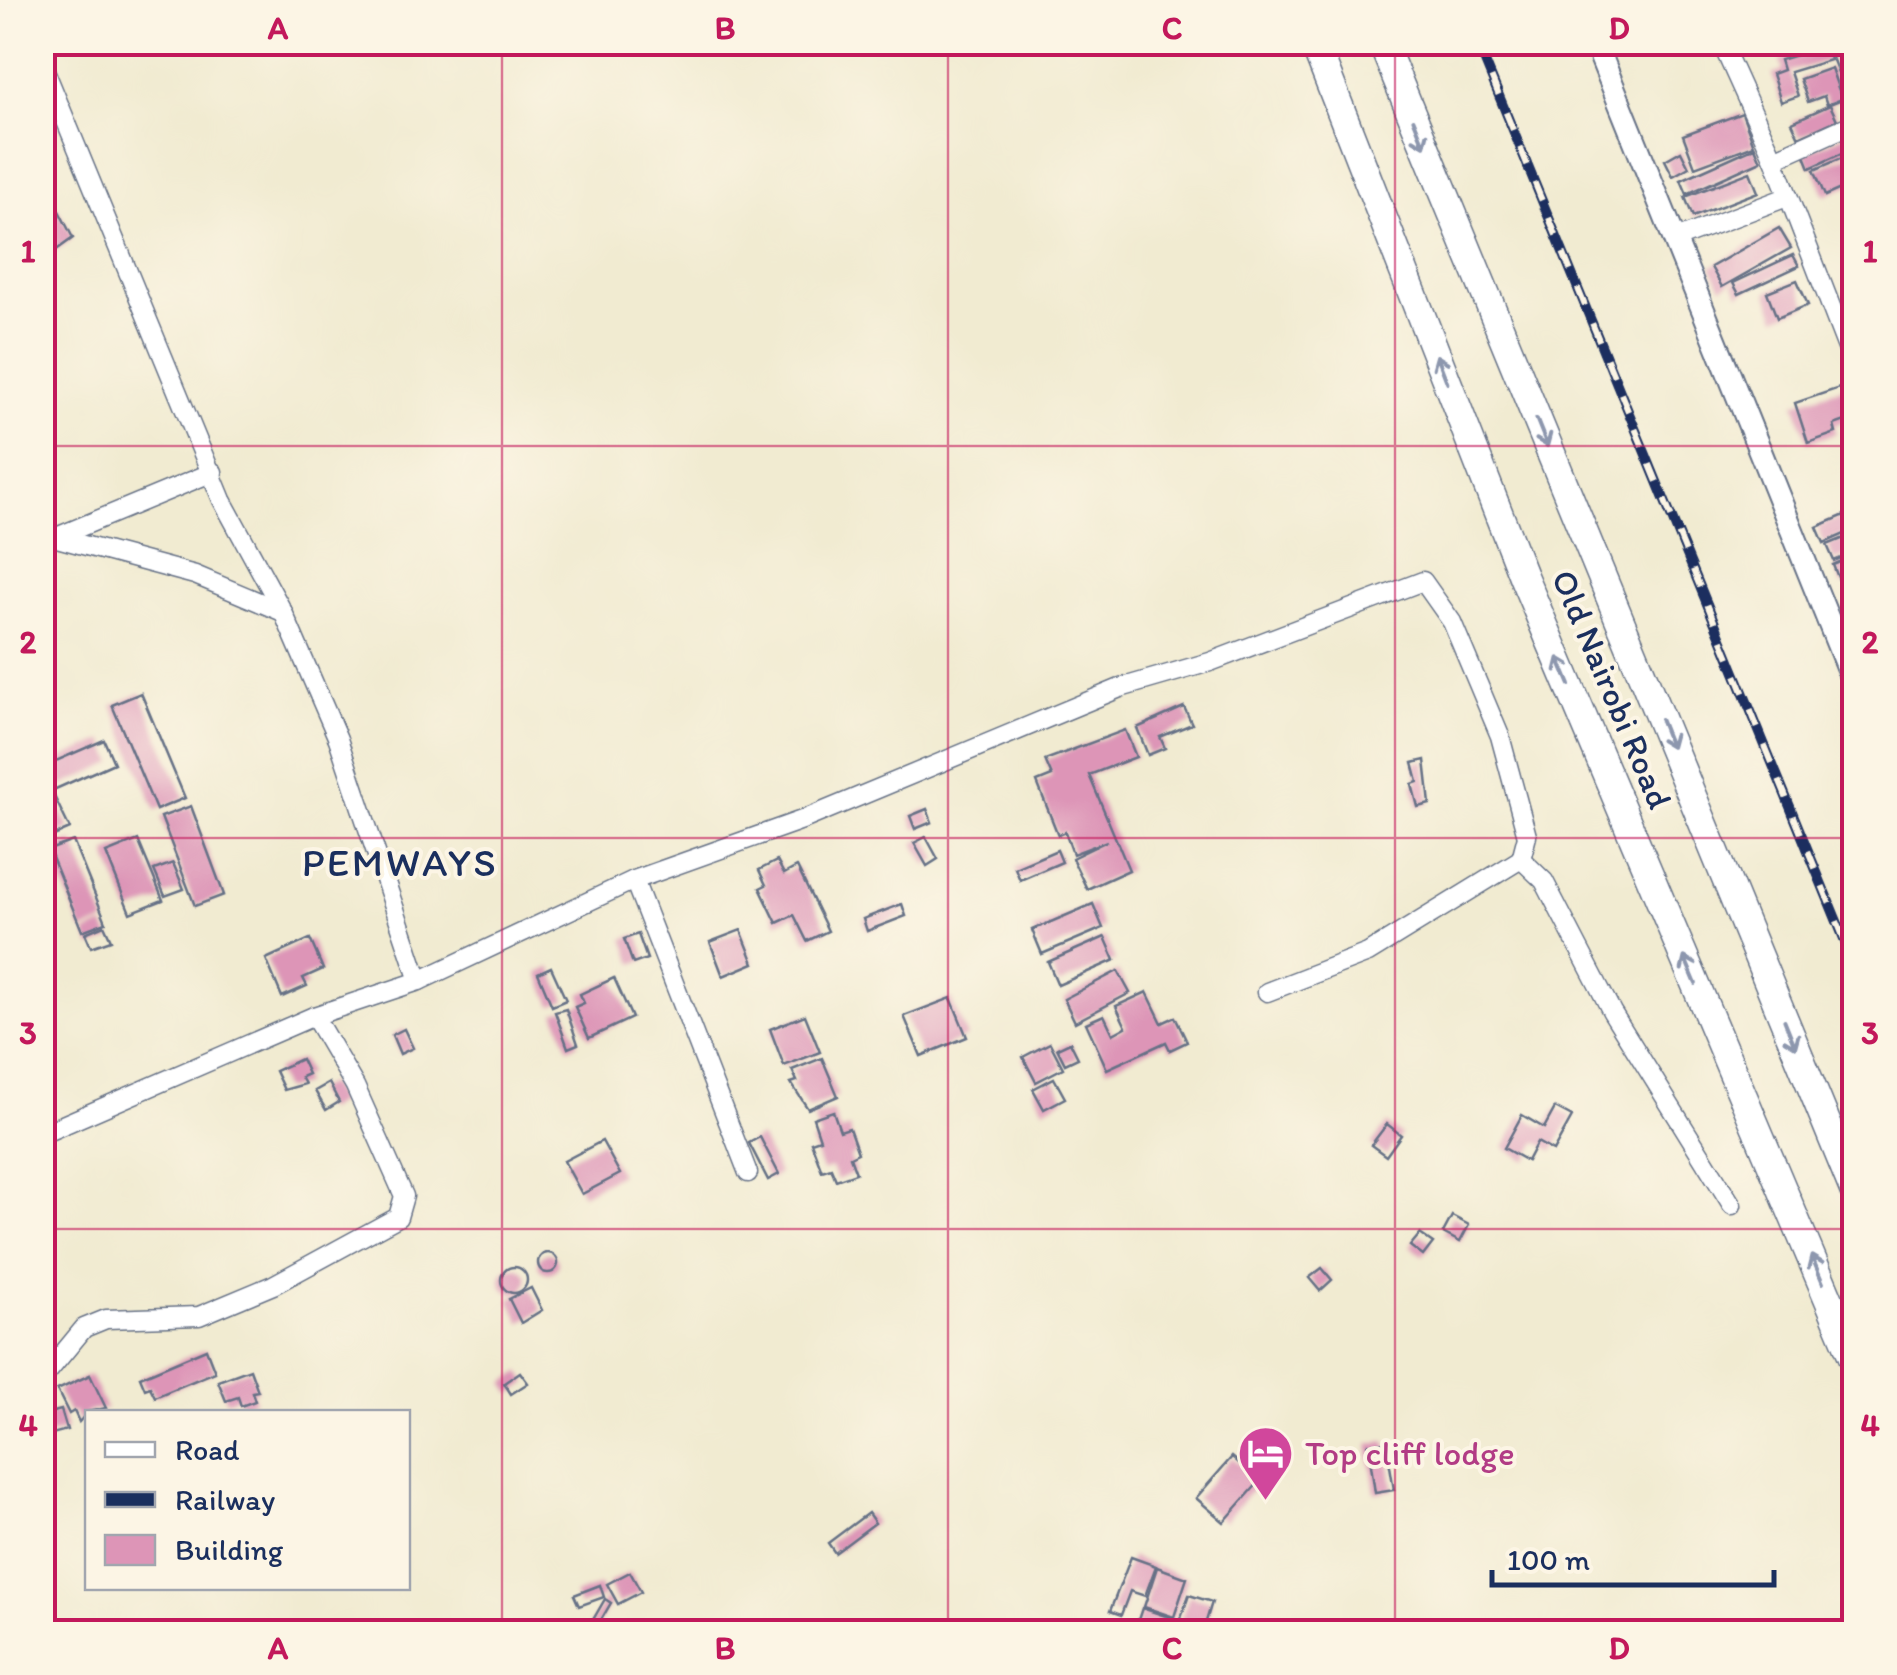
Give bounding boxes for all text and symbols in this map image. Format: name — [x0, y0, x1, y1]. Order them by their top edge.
text: A — [267, 9, 289, 47]
text: B — [715, 9, 735, 47]
text: C — [1162, 9, 1182, 47]
text: D — [1608, 9, 1630, 47]
one-way arrow — [1411, 117, 1429, 147]
text: 1 — [21, 232, 36, 270]
text: 1 — [1863, 232, 1878, 270]
one-way arrow — [1432, 354, 1450, 385]
one-way arrow — [1535, 417, 1553, 448]
street label: Old Nairobi Road — [1543, 563, 1681, 815]
text: 2 — [20, 623, 37, 661]
text: 2 — [1862, 623, 1879, 661]
one-way arrow — [1553, 656, 1571, 686]
one-way arrow — [1659, 718, 1677, 748]
district label: PEMWAYS — [302, 838, 498, 886]
one-way arrow — [1680, 955, 1698, 986]
text: 3 — [19, 1014, 37, 1052]
text: 3 — [1861, 1014, 1879, 1052]
one-way arrow — [1782, 1018, 1800, 1049]
one-way arrow — [1806, 1254, 1824, 1285]
text: 4 — [18, 1406, 38, 1444]
text: 4 — [1860, 1406, 1880, 1444]
legend — [85, 1410, 410, 1590]
hotel icon: Top cliff lodge — [1236, 1423, 1296, 1502]
text: Road — [175, 1431, 240, 1468]
place label: Top cliff lodge — [1305, 1432, 1515, 1474]
text: Railway — [175, 1481, 275, 1518]
scale bar — [1492, 1525, 1774, 1587]
text: Building — [175, 1531, 284, 1568]
text: 100 m — [1507, 1541, 1590, 1578]
text: A — [267, 1629, 289, 1667]
text: B — [715, 1629, 735, 1667]
text: C — [1162, 1629, 1182, 1667]
text: D — [1608, 1629, 1630, 1667]

